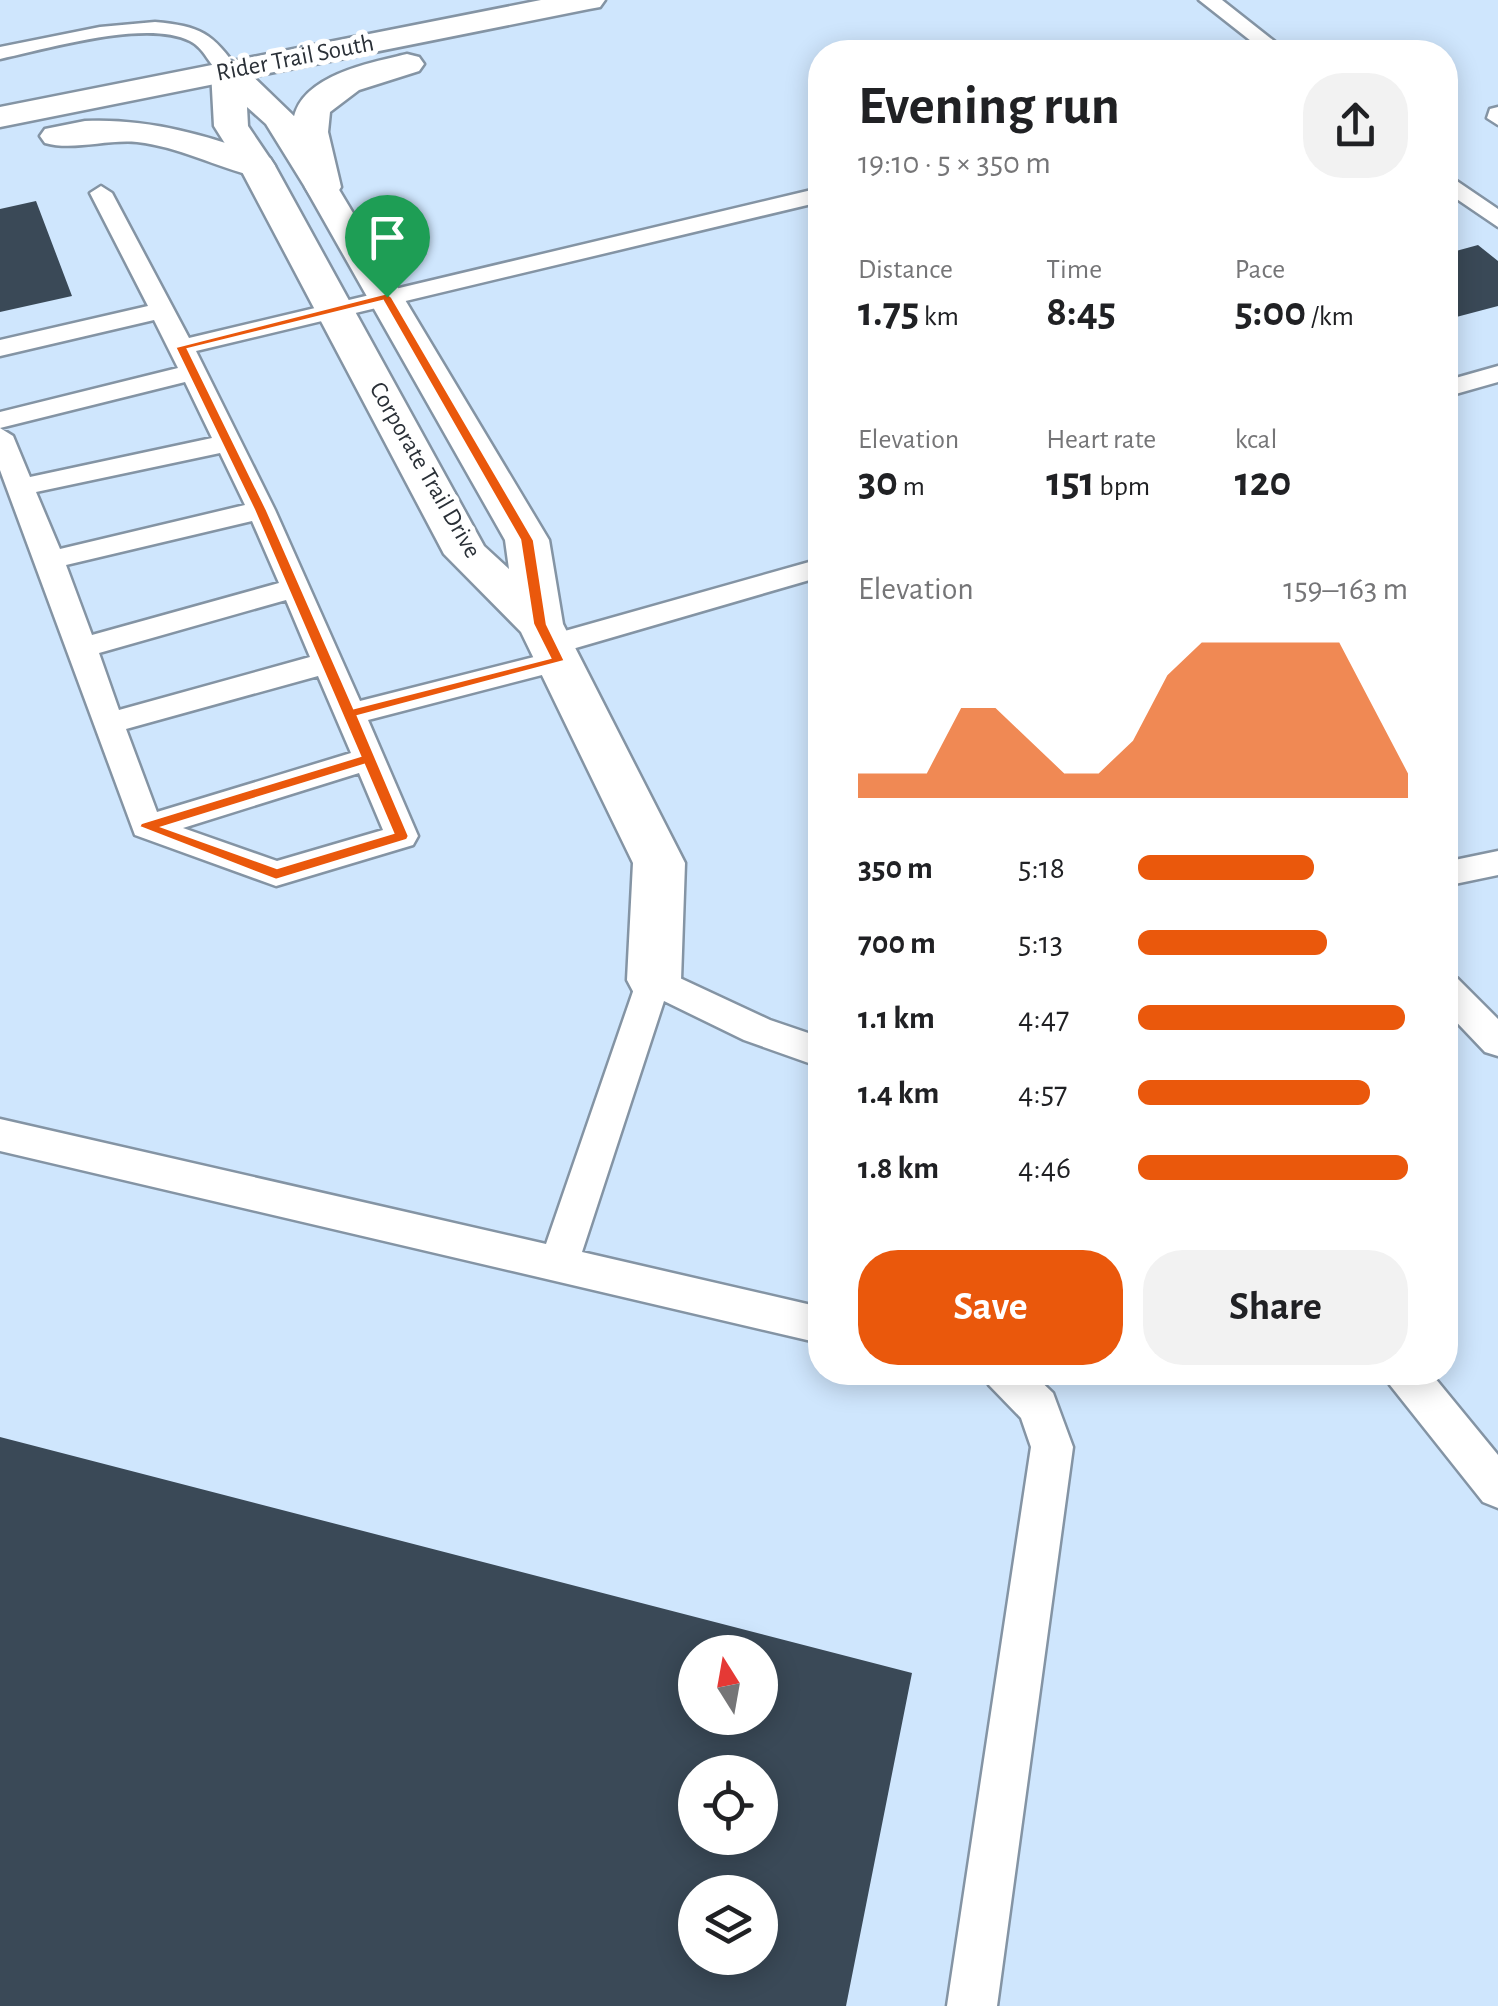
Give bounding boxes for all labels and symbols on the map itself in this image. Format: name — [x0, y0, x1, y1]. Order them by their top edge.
street label: Rider Trail South — [214, 30, 376, 86]
pin — [345, 195, 430, 298]
street label: Corporate Trail Drive — [365, 378, 485, 562]
north arrow — [678, 1635, 778, 1735]

